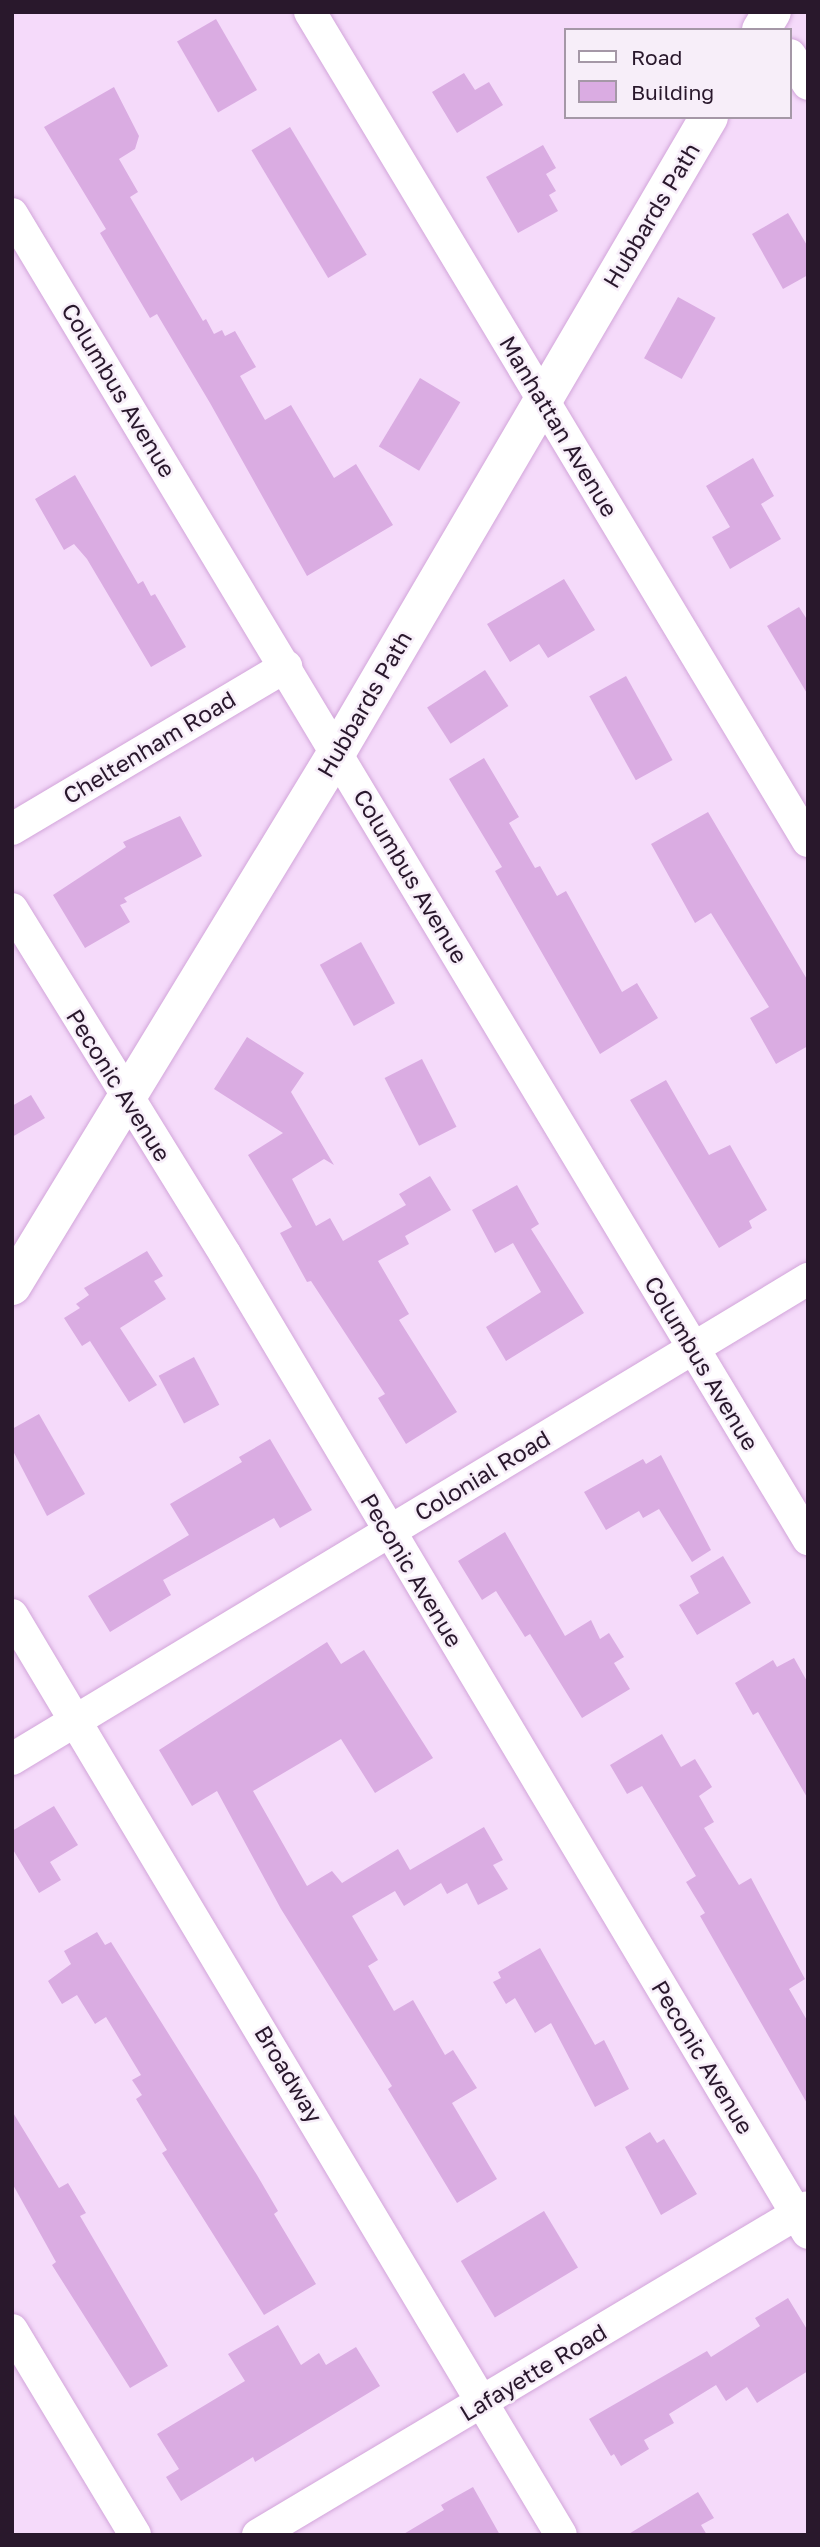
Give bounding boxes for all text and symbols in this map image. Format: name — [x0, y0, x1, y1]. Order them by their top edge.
legend — [564, 28, 792, 119]
text: Road — [631, 44, 682, 70]
text: Building — [631, 79, 714, 105]
street label: Hubbards Path — [597, 137, 705, 293]
street label: Columbus Avenue — [56, 298, 182, 482]
street label: Manhattan Avenue — [494, 331, 624, 521]
street label: Hubbards Path — [311, 626, 417, 782]
street label: Cheltenham Road — [58, 685, 240, 809]
street label: Columbus Avenue — [348, 784, 474, 968]
street label: Peconic Avenue — [61, 1004, 177, 1166]
street label: Columbus Avenue — [639, 1271, 765, 1455]
street label: Colonial Road — [409, 1424, 555, 1526]
street label: Peconic Avenue — [355, 1488, 469, 1652]
street label: Peconic Avenue — [646, 1975, 760, 2139]
street label: Broadway — [249, 2020, 329, 2128]
street label: Lafayette Road — [455, 2317, 611, 2427]

